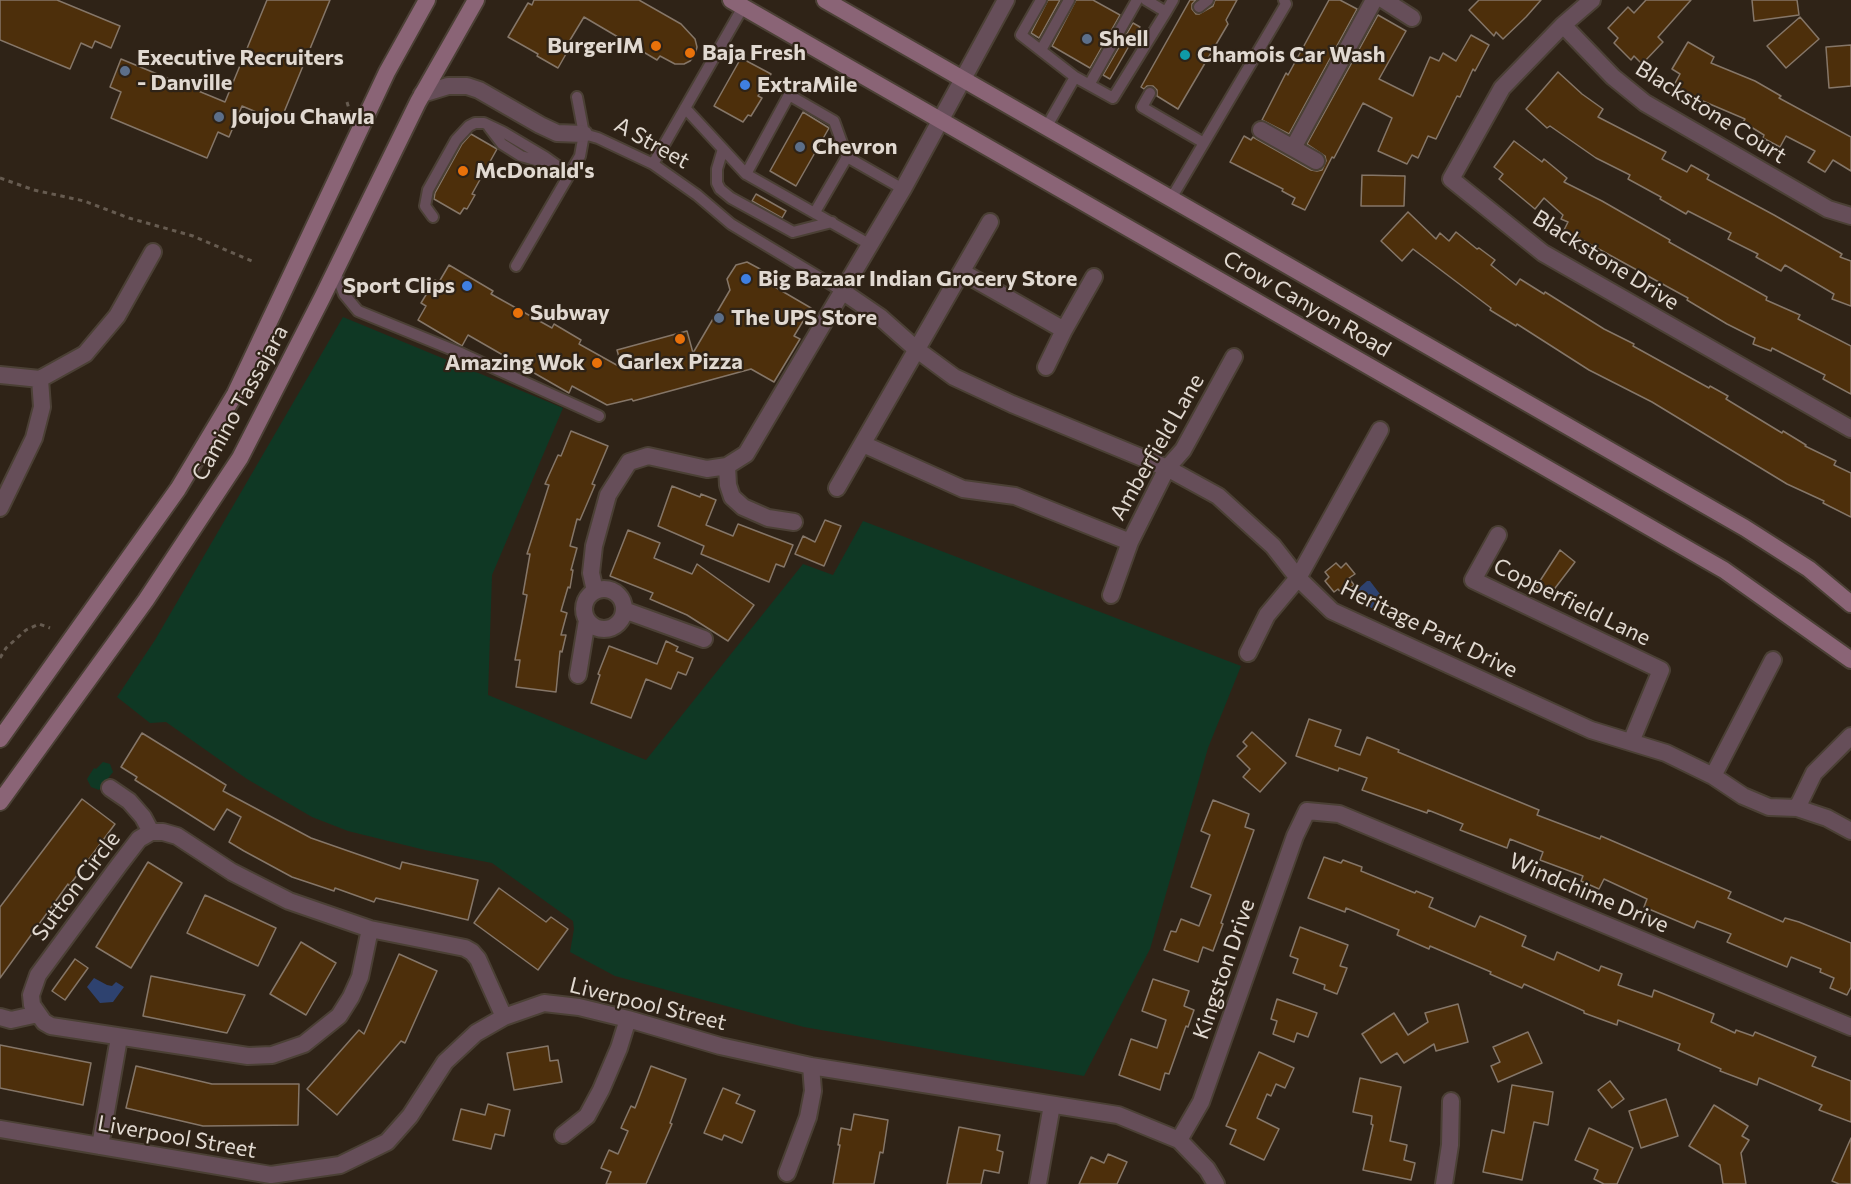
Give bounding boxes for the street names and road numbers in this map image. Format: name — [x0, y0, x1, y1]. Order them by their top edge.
street label: Blackstone Court — [1631, 55, 1791, 169]
street label: A Street — [610, 112, 694, 174]
street label: Blackstone Drive — [1528, 204, 1684, 316]
street label: Crow Canyon Road — [1218, 245, 1396, 363]
street label: Camino Tassajara — [186, 321, 294, 485]
street label: Amberfield Lane — [1104, 369, 1210, 525]
street label: Copperfield Lane — [1489, 553, 1655, 651]
street label: Heritage Park Drive — [1336, 575, 1522, 683]
street label: Sutton Circle — [26, 826, 126, 946]
street label: Windchime Drive — [1505, 847, 1673, 939]
street label: Kingston Drive — [1188, 895, 1260, 1043]
street label: Liverpool Street — [567, 972, 729, 1036]
street label: Liverpool Street — [96, 1110, 258, 1164]

